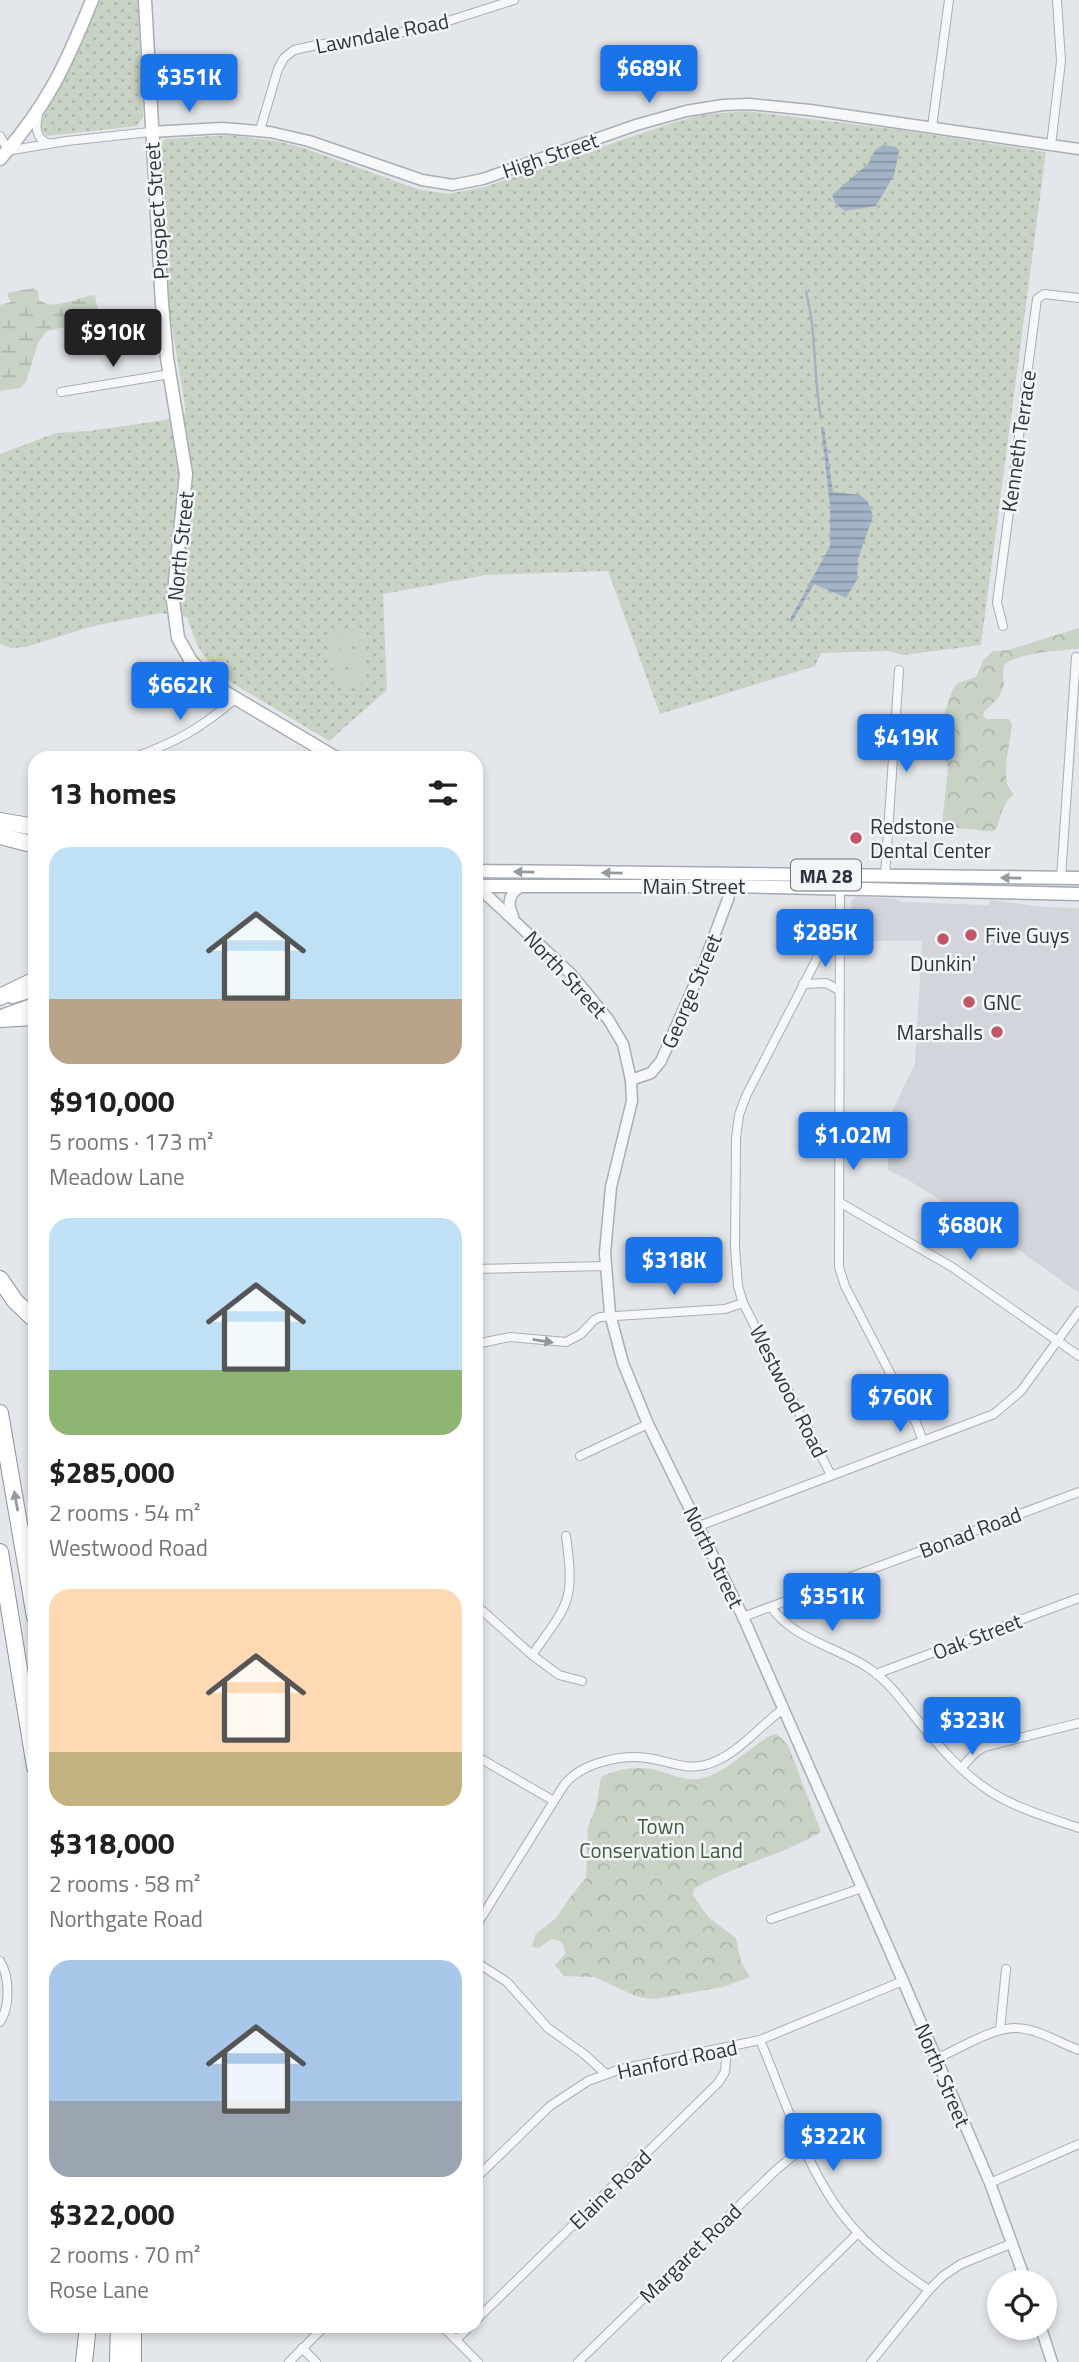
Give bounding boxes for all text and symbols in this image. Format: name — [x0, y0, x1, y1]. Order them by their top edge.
street label: Lawndale Road — [313, 4, 451, 62]
pin: $689K — [600, 46, 698, 105]
text: $689K — [616, 50, 682, 85]
pin: $351K — [140, 54, 238, 114]
text: $351K — [156, 59, 222, 94]
street label: High Street — [498, 123, 603, 186]
street label: Prospect Street — [135, 141, 177, 281]
pin: $910K — [64, 310, 162, 369]
text: $910K — [80, 314, 146, 349]
street label: Kenneth Terrace — [992, 368, 1044, 514]
street label: North Street — [158, 489, 202, 602]
pin: $662K — [131, 662, 229, 722]
text: $662K — [147, 667, 213, 702]
pin: $419K — [857, 714, 955, 774]
text: $419K — [873, 719, 939, 754]
text: 13 homes — [49, 770, 176, 816]
icon: filters — [424, 774, 462, 812]
place label: Redstone Dental Center — [870, 810, 991, 866]
marker: Redstone Dental Center — [848, 830, 864, 846]
road number: MA 28 — [791, 860, 861, 890]
one-way arrow — [513, 866, 535, 878]
one-way arrow — [601, 867, 623, 879]
street label: Main Street — [643, 870, 746, 902]
one-way arrow — [1000, 872, 1022, 884]
icon: home — [193, 893, 319, 1019]
pin: $285K — [776, 909, 874, 969]
text: $285K — [792, 914, 858, 949]
place label: Five Guys — [985, 919, 1070, 951]
street label: North Street — [517, 923, 616, 1026]
marker: Five Guys — [963, 927, 979, 943]
street label: George Street — [652, 928, 730, 1053]
marker: Dunkin' — [935, 931, 951, 947]
place label: Dunkin' — [910, 947, 976, 979]
place label: GNC — [983, 986, 1022, 1018]
marker: GNC — [961, 994, 977, 1010]
place label: Marshalls — [897, 1016, 983, 1048]
marker: Marshalls — [989, 1024, 1005, 1040]
text: $910,000 — [49, 1078, 175, 1124]
pin: $1.02M — [796, 1112, 910, 1172]
text: $1.02M — [814, 1117, 892, 1152]
text: 5 rooms · 173 m² — [49, 1124, 213, 1159]
text: Meadow Lane — [49, 1159, 185, 1194]
pin: $680K — [921, 1202, 1019, 1262]
text: $680K — [937, 1207, 1003, 1242]
pin: $318K — [625, 1238, 723, 1297]
text: $318K — [641, 1242, 707, 1277]
icon: home — [193, 1264, 319, 1390]
street label: Westwood Road — [742, 1319, 836, 1463]
one-way arrow — [532, 1336, 554, 1347]
pin: $760K — [851, 1374, 949, 1434]
text: $760K — [867, 1379, 933, 1414]
text: $285,000 — [49, 1449, 175, 1495]
one-way arrow — [10, 1490, 21, 1512]
text: 2 rooms · 54 m² — [49, 1495, 200, 1530]
street label: Bonad Road — [914, 1498, 1026, 1566]
street label: North Street — [676, 1501, 753, 1614]
text: Westwood Road — [49, 1530, 208, 1565]
pin: $351K — [783, 1574, 881, 1633]
text: $351K — [799, 1578, 865, 1613]
street label: Oak Street — [928, 1604, 1027, 1668]
icon: home — [193, 1635, 319, 1761]
pin: $323K — [923, 1698, 1021, 1757]
text: $323K — [939, 1702, 1005, 1737]
park label: Town Conservation Land — [579, 1810, 743, 1866]
text: $318,000 — [49, 1820, 175, 1866]
text: 2 rooms · 58 m² — [49, 1866, 200, 1901]
text: Northgate Road — [49, 1901, 203, 1936]
icon: home — [193, 2006, 319, 2132]
street label: North Street — [907, 2018, 979, 2132]
street label: Hanford Road — [614, 2031, 740, 2087]
pin: $322K — [784, 2114, 882, 2173]
text: $322K — [800, 2118, 866, 2153]
street label: Elaine Road — [562, 2142, 658, 2236]
text: $322,000 — [49, 2191, 175, 2237]
street label: Margaret Road — [632, 2196, 748, 2310]
text: 2 rooms · 70 m² — [49, 2237, 200, 2272]
map controls — [987, 2270, 1057, 2340]
button: locate — [987, 2270, 1057, 2340]
text: Rose Lane — [49, 2272, 149, 2307]

